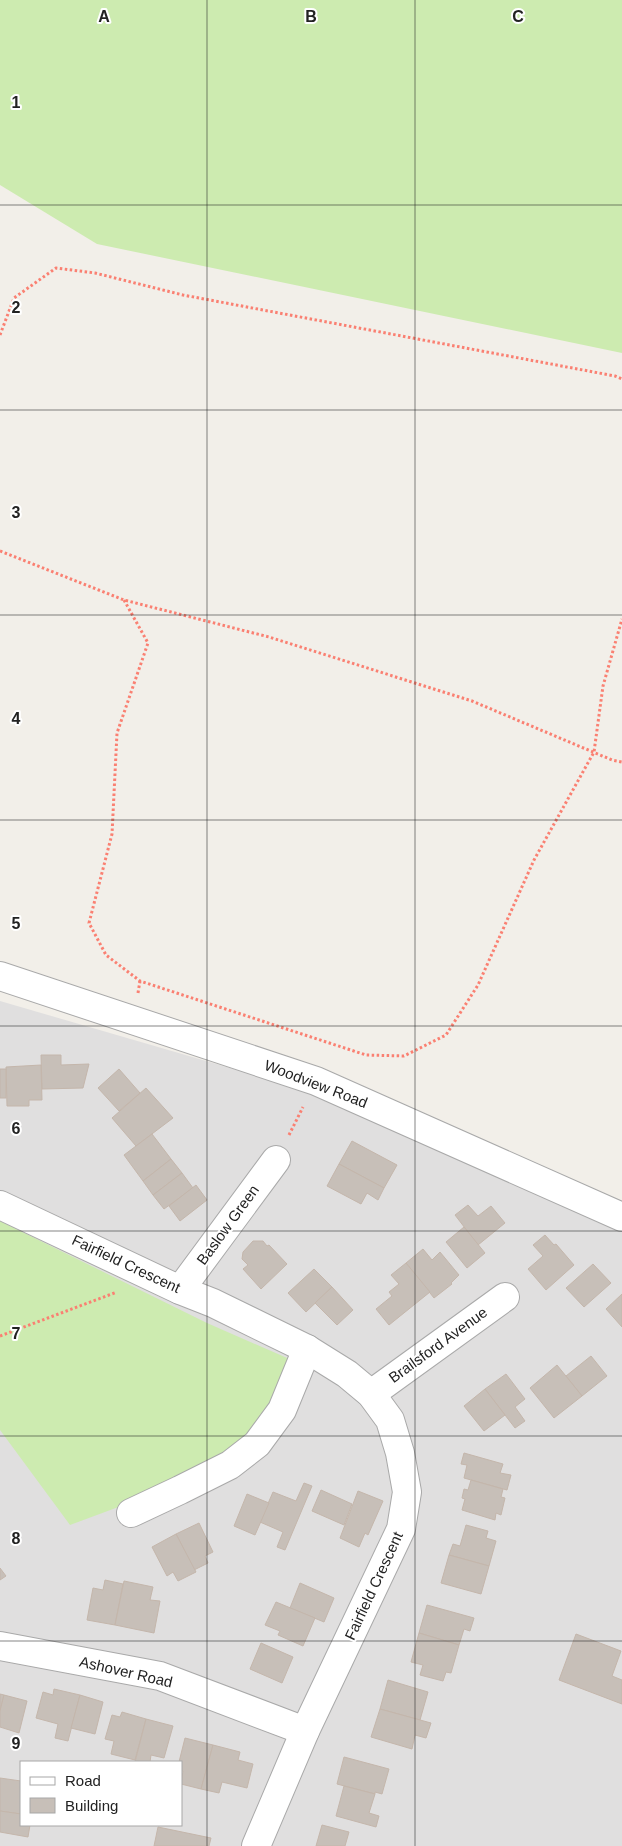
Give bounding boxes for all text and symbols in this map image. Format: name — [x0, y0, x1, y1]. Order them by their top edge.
text: A — [98, 8, 110, 25]
text: B — [305, 8, 317, 25]
text: C — [512, 8, 524, 25]
text: 1 — [12, 94, 21, 111]
text: 2 — [12, 299, 21, 316]
text: 3 — [12, 504, 21, 521]
text: 4 — [12, 710, 21, 727]
text: 5 — [12, 915, 21, 932]
street label: Woodview Road — [262, 1056, 370, 1111]
text: 6 — [12, 1120, 21, 1137]
street label: Baslow Green — [193, 1182, 262, 1268]
street label: Fairfield Crescent — [69, 1231, 184, 1296]
street label: Brailsford Avenue — [385, 1303, 490, 1386]
text: 7 — [12, 1325, 21, 1342]
street label: Fairfield Crescent — [341, 1528, 406, 1643]
text: 8 — [12, 1530, 21, 1547]
street label: Ashover Road — [78, 1653, 174, 1690]
text: 9 — [12, 1735, 21, 1752]
legend — [20, 1761, 182, 1826]
text: Road — [65, 1772, 101, 1789]
text: Building — [65, 1797, 118, 1814]

